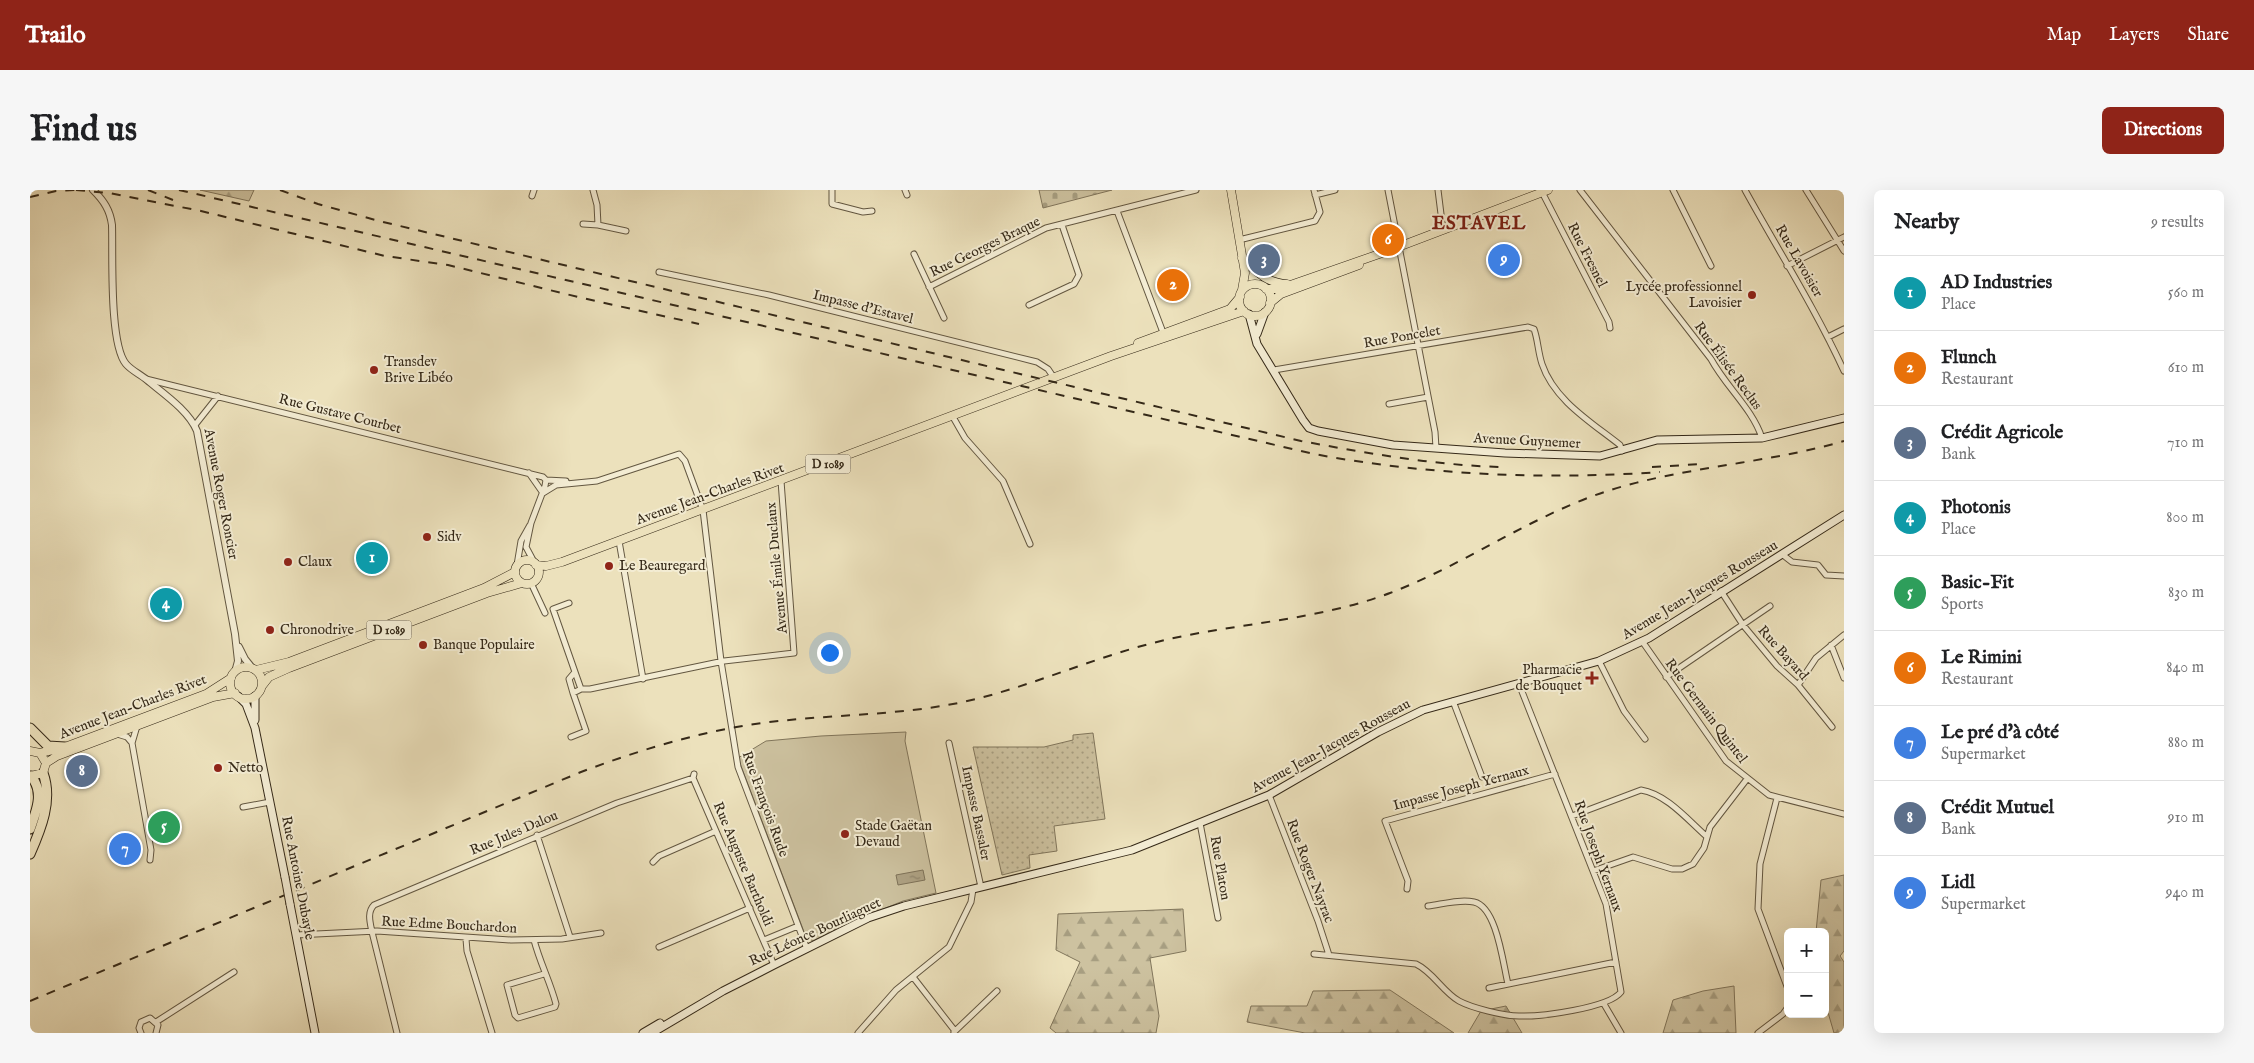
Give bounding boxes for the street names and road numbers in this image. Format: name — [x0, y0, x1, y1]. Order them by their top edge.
street label: Rue Georges Braque — [927, 212, 1044, 282]
street label: Rue Fresnel — [1563, 220, 1611, 291]
street label: Rue Lavoisier — [1771, 222, 1827, 300]
street label: Impasse d'Estavel — [811, 286, 915, 328]
street label: Rue Élisée Reclus — [1690, 318, 1767, 414]
street label: Rue Poncelet — [1362, 321, 1442, 353]
street label: Rue Gustave Courbet — [277, 390, 403, 438]
street label: Avenue Roger Roncier — [199, 426, 243, 561]
street label: Avenue Guynemer — [1472, 429, 1581, 453]
road number: D 1089 — [806, 454, 850, 474]
street label: Avenue Jean-Charles Rivet — [633, 459, 787, 529]
street label: Avenue Émile Duclaux — [761, 501, 792, 636]
street label: Avenue Jean-Jacques Rousseau — [1618, 536, 1781, 644]
road number: D 1089 — [366, 620, 412, 640]
street label: Rue Bayard — [1754, 622, 1813, 685]
street label: Rue Germain Quintel — [1661, 655, 1751, 767]
street label: Avenue Jean-Charles Rivet — [56, 671, 209, 744]
street label: Avenue Jean-Jacques Rousseau — [1248, 695, 1413, 798]
street label: Rue François Rude — [737, 748, 793, 860]
street label: Impasse Joseph Yernaux — [1391, 761, 1531, 815]
street label: Impasse Bassaler — [957, 764, 995, 862]
street label: Rue Joseph Yernaux — [1569, 798, 1627, 914]
street label: Rue Auguste Bartholdi — [709, 799, 777, 929]
street label: Rue Jules Dalou — [467, 806, 561, 860]
street label: Rue Antoine Dubayle — [277, 814, 319, 942]
street label: Rue Roger Nayrac — [1282, 817, 1338, 925]
street label: Rue Platon — [1205, 834, 1235, 902]
street label: Rue Léonce Bourliaguet — [746, 894, 884, 970]
street label: Rue Edme Bouchardon — [381, 912, 518, 938]

